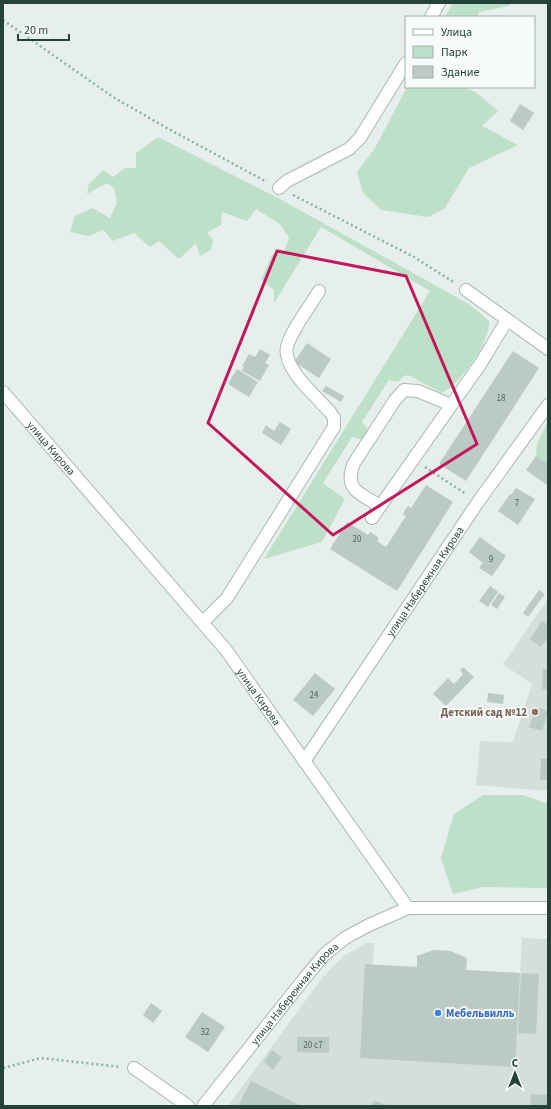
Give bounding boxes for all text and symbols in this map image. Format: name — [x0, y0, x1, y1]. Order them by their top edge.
scale bar — [18, 16, 69, 42]
legend — [405, 16, 535, 88]
text: 20 m — [24, 22, 48, 39]
text: Улица — [441, 24, 472, 41]
text: Парк — [441, 44, 467, 61]
text: Здание — [441, 64, 480, 81]
house number: 18 — [497, 392, 506, 405]
street label: улица Кирова — [23, 418, 79, 479]
house number: 7 — [515, 497, 520, 510]
street label: улица Набережная Кирова — [383, 524, 468, 640]
house number: 20 — [353, 533, 362, 546]
house number: 9 — [489, 553, 494, 566]
street label: улица Кирова — [233, 665, 284, 728]
house number: 24 — [310, 689, 319, 702]
place label: Детский сад №12 — [441, 705, 527, 720]
marker: Детский сад №12 — [530, 707, 540, 717]
street label: улица Набережная Кирова — [247, 939, 342, 1048]
place label: Мебельвилль — [446, 1006, 515, 1021]
marker: Мебельвилль — [433, 1008, 443, 1018]
house number: 32 — [201, 1026, 210, 1039]
house number: 20 с7 — [303, 1039, 323, 1052]
north arrow — [495, 1053, 535, 1093]
text: С — [512, 1056, 519, 1071]

